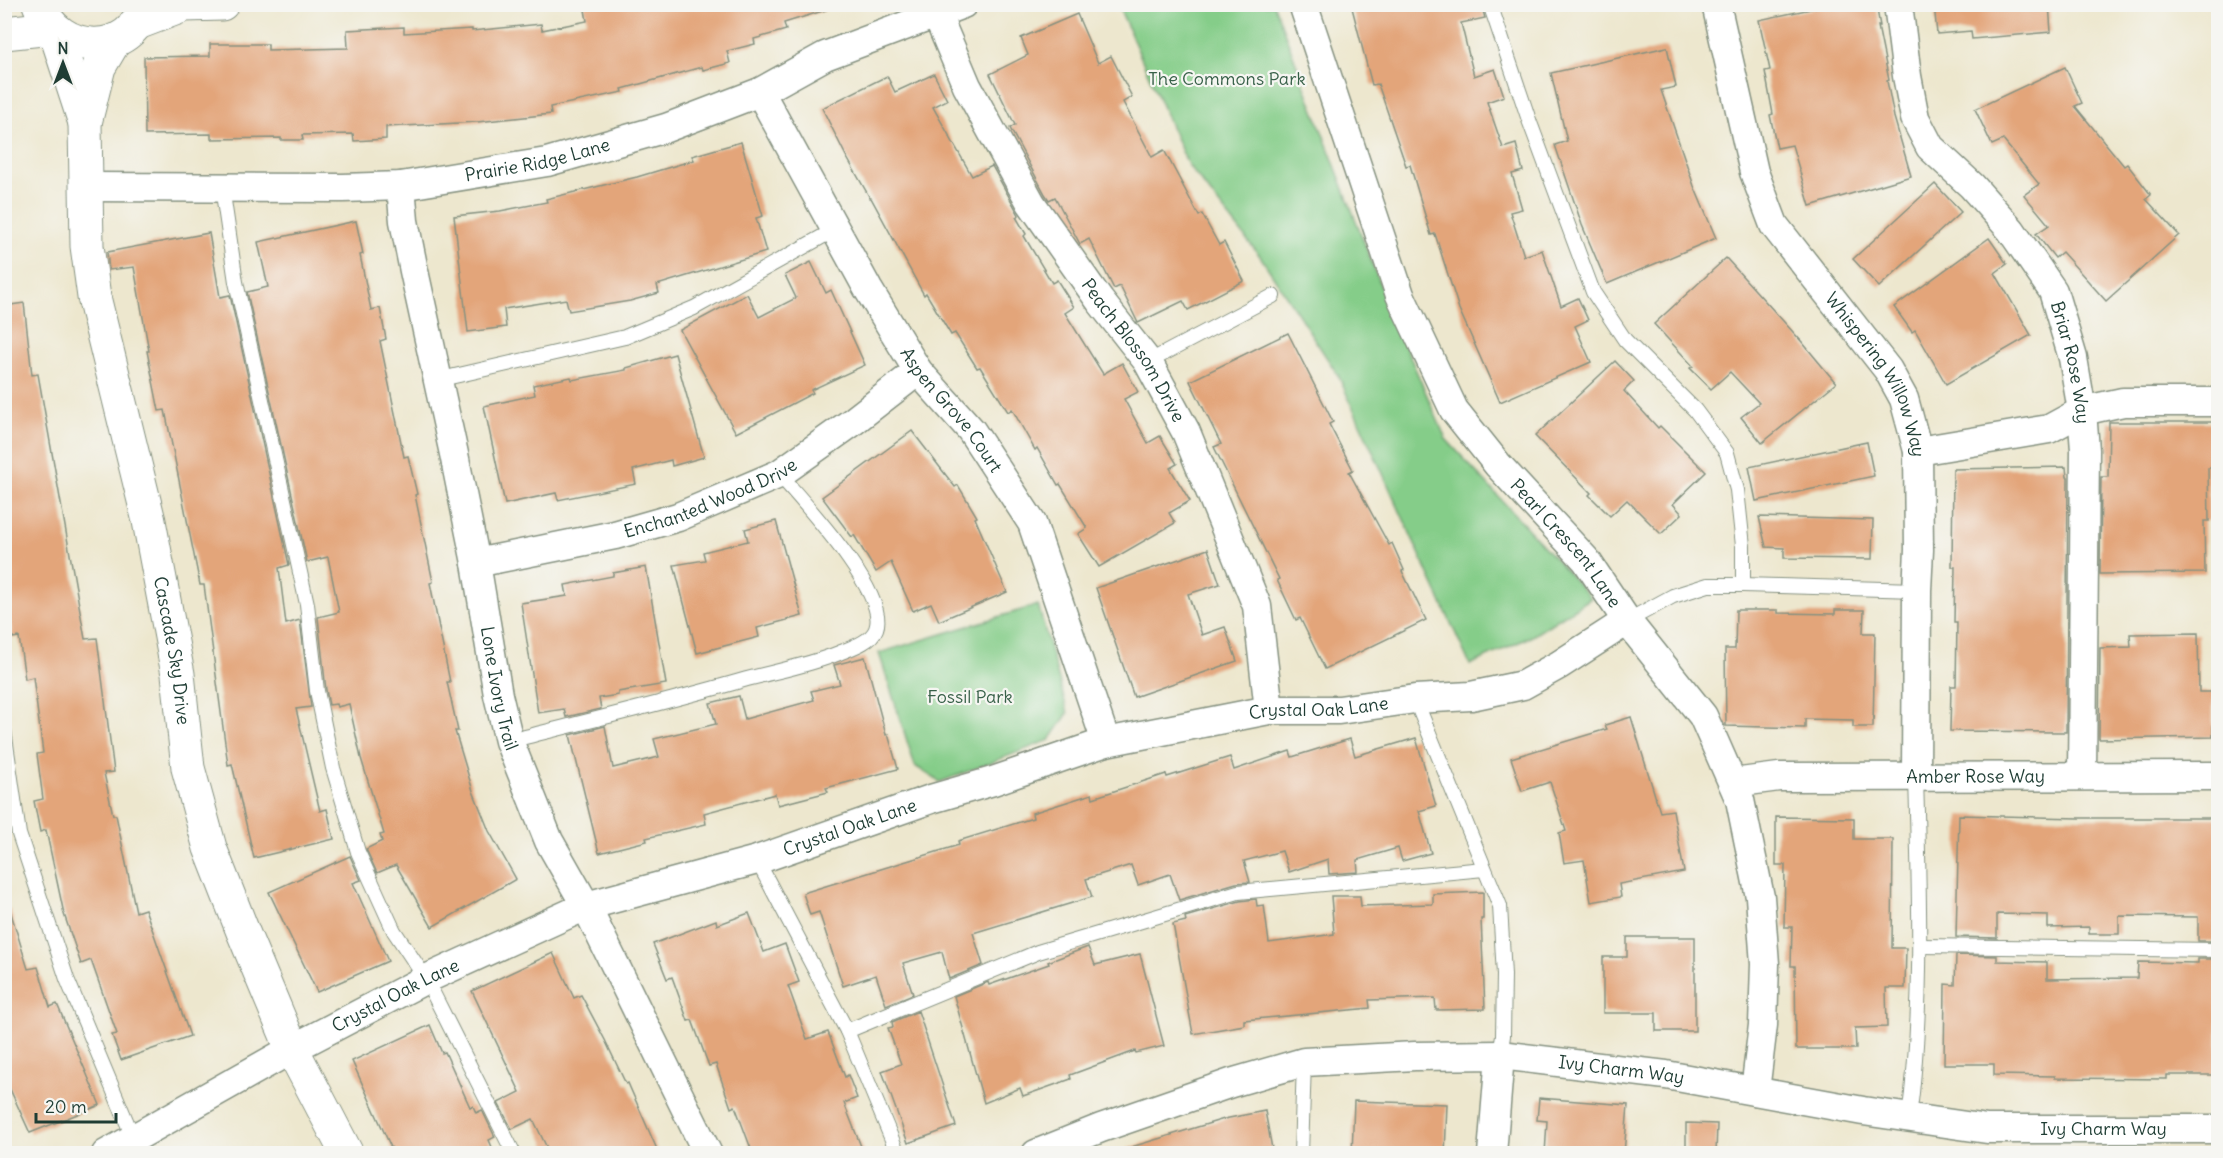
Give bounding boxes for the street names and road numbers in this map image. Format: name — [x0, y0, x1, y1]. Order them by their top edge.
street label: Prairie Ridge Lane — [463, 133, 613, 186]
street label: Peach Blossom Drive — [1077, 274, 1190, 426]
street label: Whispering Willow Way — [1820, 287, 1930, 457]
street label: Briar Rose Way — [2046, 298, 2095, 424]
street label: Aspen Grove Court — [895, 343, 1008, 477]
street label: Enchanted Wood Drive — [621, 453, 801, 543]
street label: Pearl Crescent Lane — [1506, 474, 1627, 612]
street label: Cascade Sky Drive — [149, 574, 195, 726]
street label: Lone Ivory Trail — [476, 625, 524, 754]
street label: Crystal Oak Lane — [1247, 691, 1390, 725]
street label: Amber Rose Way — [1906, 764, 2045, 788]
street label: Crystal Oak Lane — [780, 793, 919, 861]
street label: Crystal Oak Lane — [328, 953, 463, 1037]
street label: Ivy Charm Way — [1557, 1050, 1686, 1089]
street label: Ivy Charm Way — [2040, 1117, 2167, 1140]

